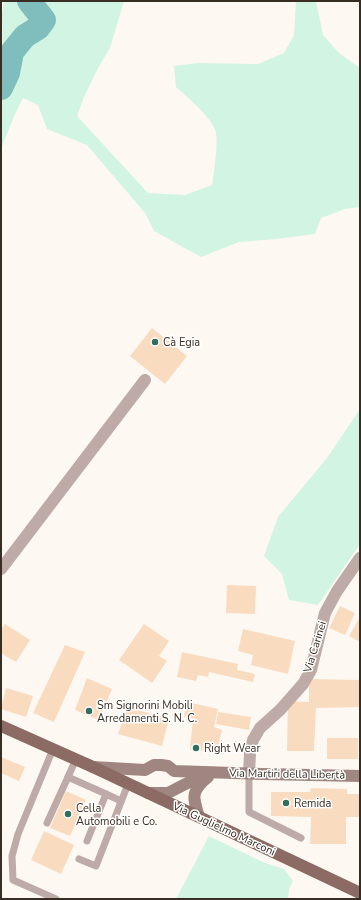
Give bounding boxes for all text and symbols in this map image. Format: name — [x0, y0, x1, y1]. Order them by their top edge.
place label: Cà Egia — [163, 335, 200, 350]
marker: Cà Egia — [150, 337, 160, 347]
street label: Via Carinei — [300, 619, 330, 675]
place label: Sm Signorini Mobili Arredamenti S. N. C. — [97, 698, 197, 726]
marker: Sm Signorini Mobili Arredamenti S. N. C. — [84, 706, 94, 716]
place label: Right Wear — [204, 741, 260, 756]
marker: Right Wear — [191, 743, 201, 753]
street label: Via Martiri della Libertà — [228, 765, 345, 783]
place label: Remida — [294, 796, 331, 811]
street label: Via Guglielmo Marconi — [169, 798, 278, 859]
marker: Remida — [281, 798, 291, 808]
place label: Cella Automobili e Co. — [76, 801, 157, 829]
marker: Cella Automobili e Co. — [63, 809, 73, 819]

